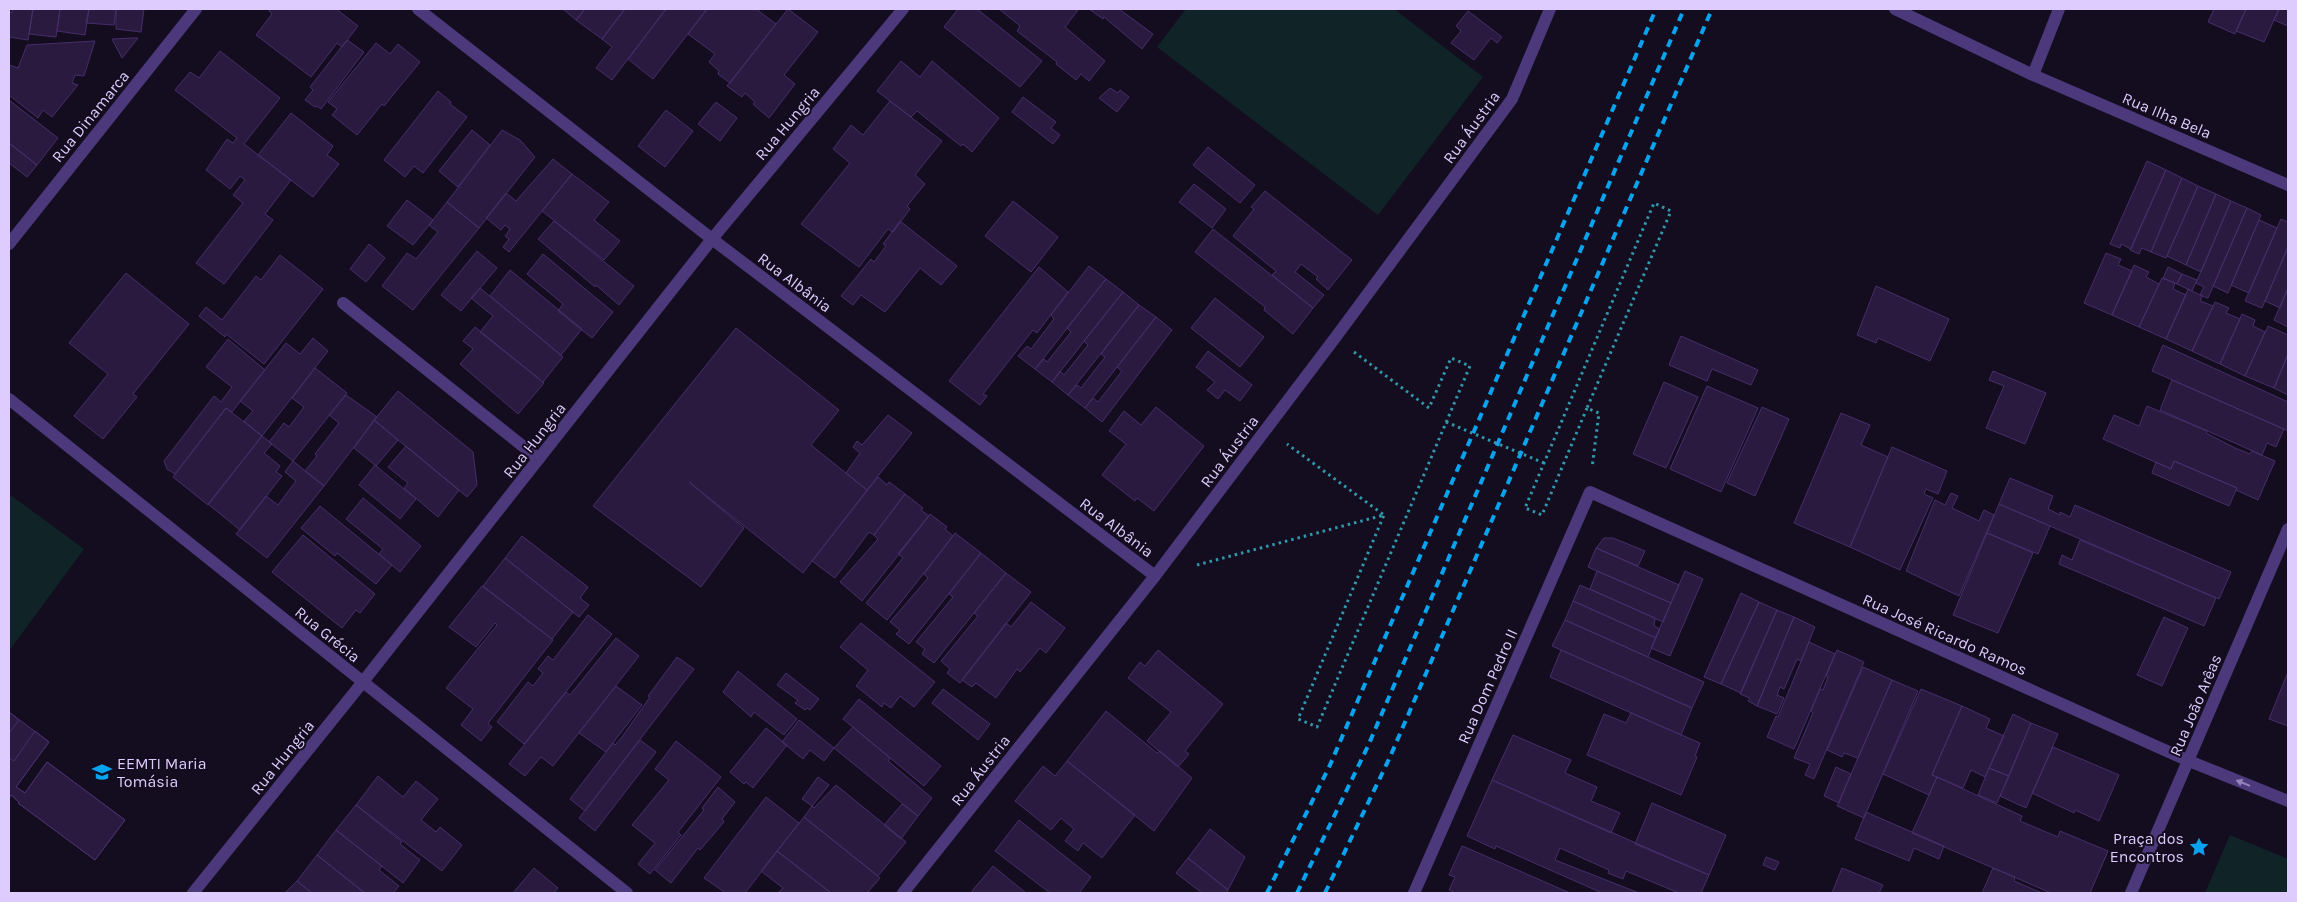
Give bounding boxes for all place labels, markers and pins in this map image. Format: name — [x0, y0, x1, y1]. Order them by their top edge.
place label: EEMTI Maria Tomásia — [117, 754, 207, 791]
school or university icon: EEMTI Maria Tomásia — [91, 761, 113, 783]
place label: Praça dos Encontros — [2110, 829, 2184, 866]
place icon: Praça dos Encontros — [2188, 836, 2210, 858]

